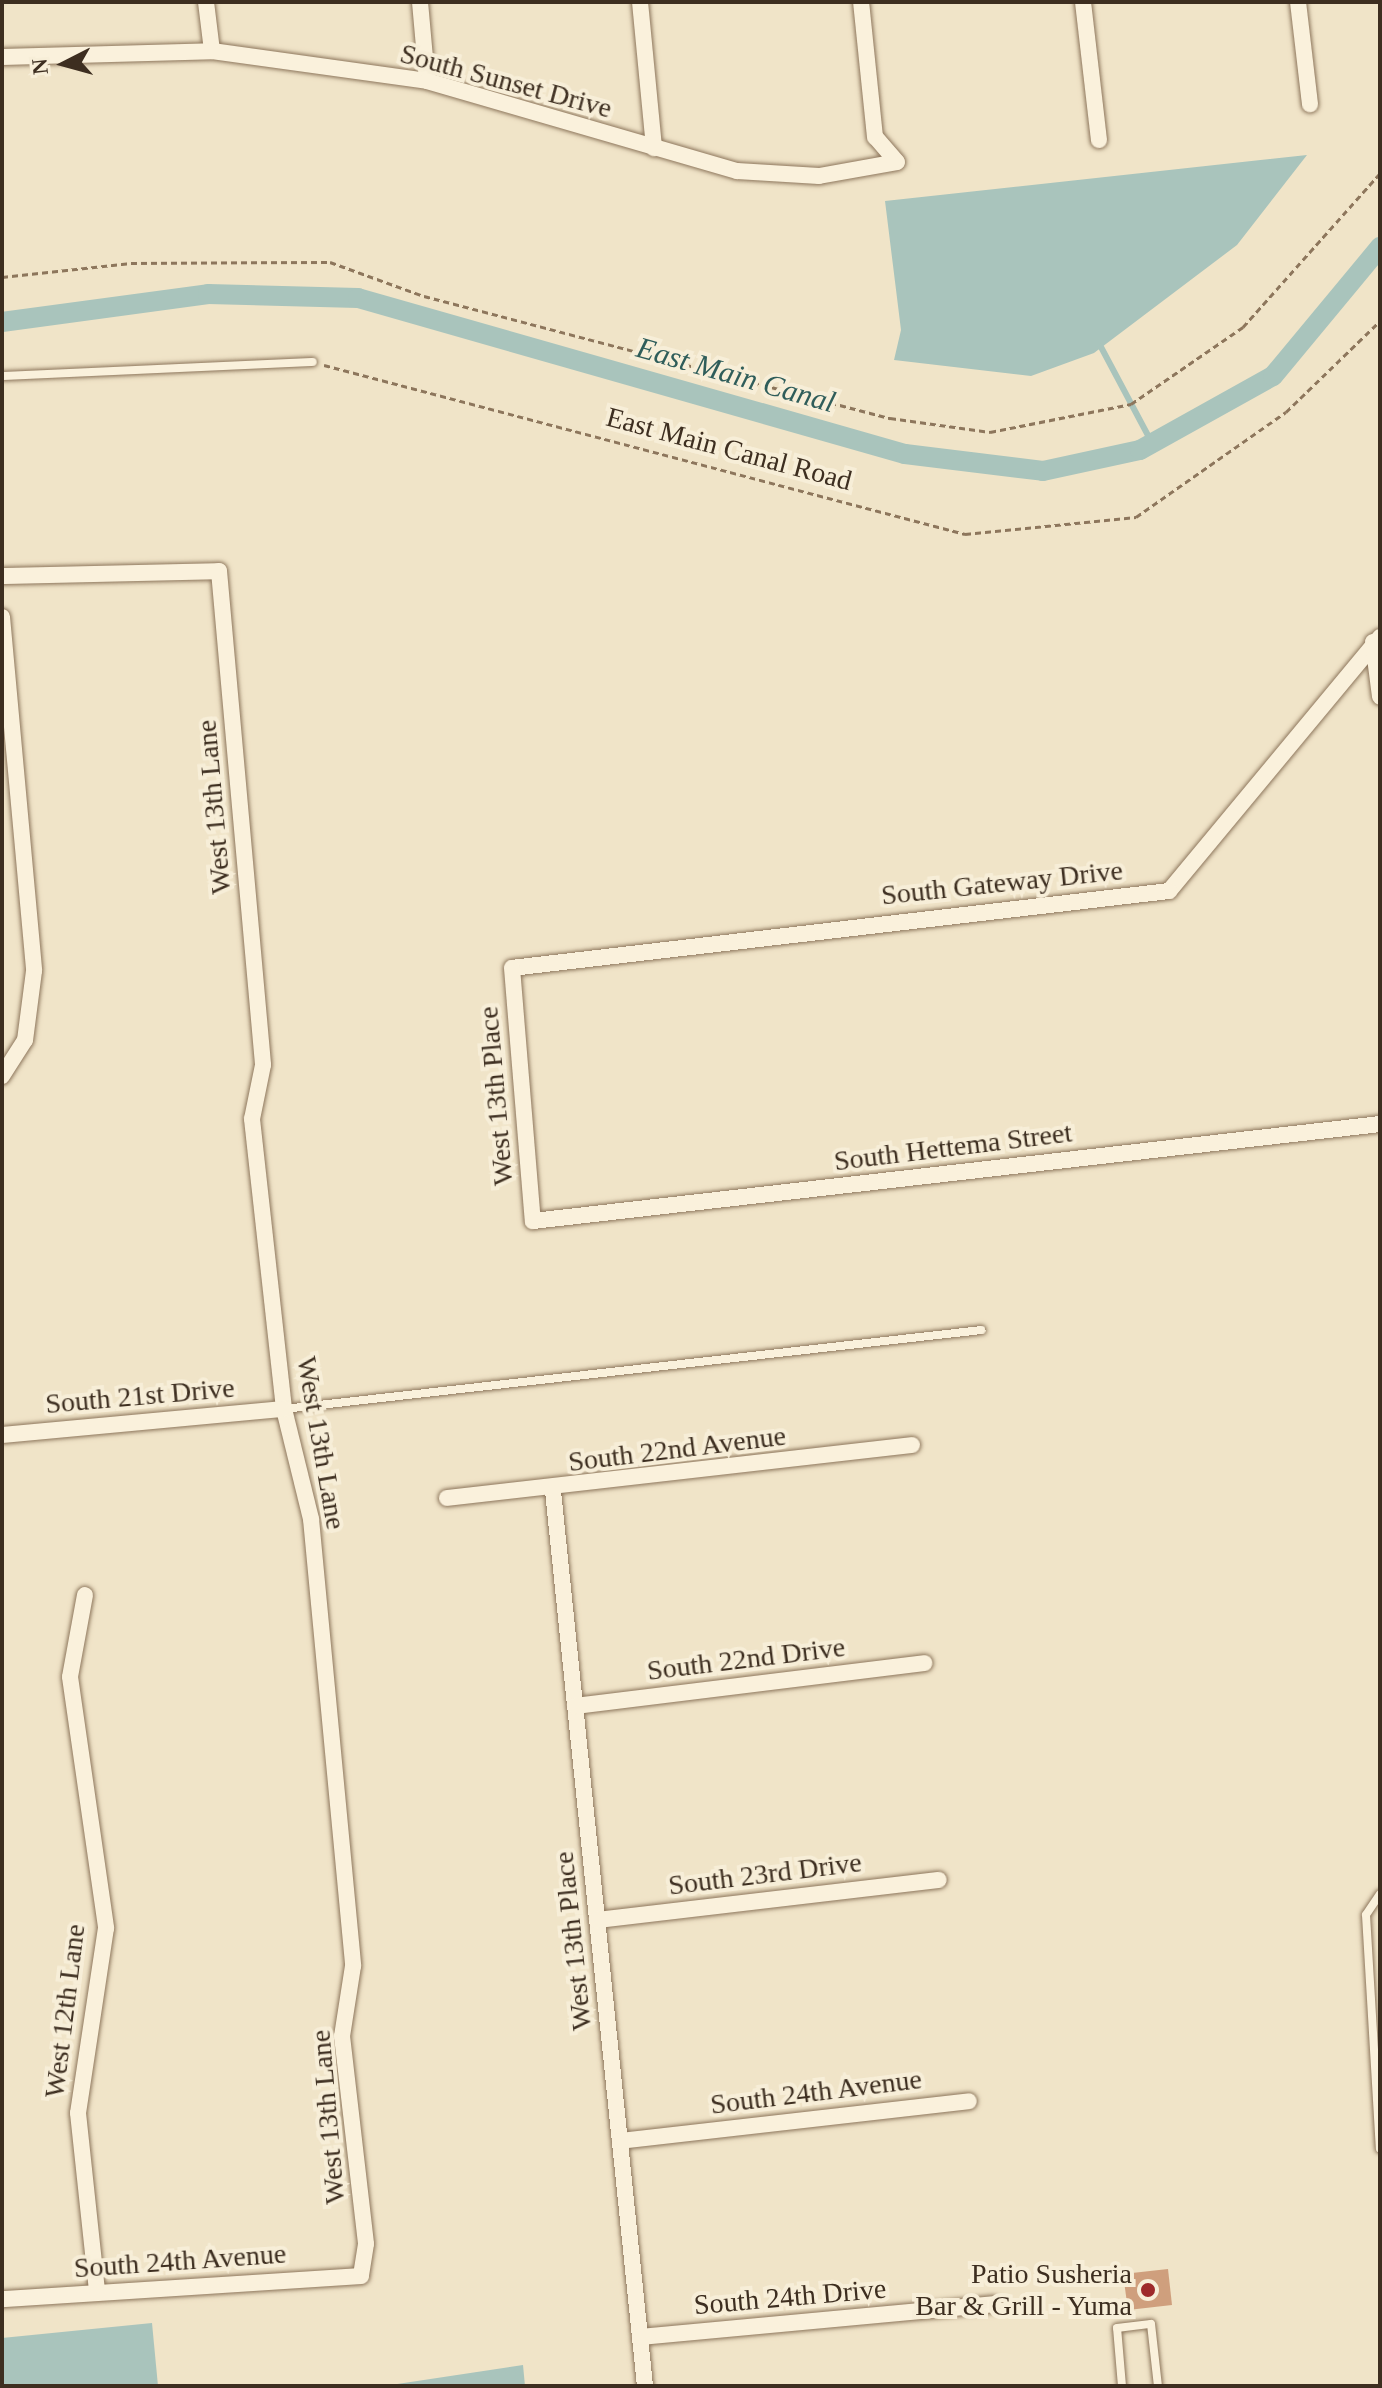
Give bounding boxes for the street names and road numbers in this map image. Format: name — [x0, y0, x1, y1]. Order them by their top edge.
street label: South Sunset Drive — [396, 37, 616, 125]
street label: East Main Canal Road — [603, 400, 855, 498]
street label: West 13th Lane — [190, 718, 238, 896]
street label: South Gateway Drive — [880, 854, 1124, 912]
street label: West 13th Place — [471, 1005, 521, 1187]
street label: South Hettema Street — [832, 1116, 1074, 1178]
street label: West 13th Lane — [289, 1354, 353, 1532]
street label: South 21st Drive — [44, 1371, 236, 1421]
street label: South 22nd Avenue — [566, 1419, 788, 1479]
street label: South 22nd Drive — [645, 1630, 847, 1688]
street label: South 23rd Drive — [666, 1845, 864, 1903]
street label: West 13th Place — [547, 1850, 599, 2032]
street label: West 12th Lane — [38, 1922, 92, 2100]
street label: West 13th Lane — [304, 2028, 352, 2206]
street label: South 24th Avenue — [708, 2062, 924, 2122]
street label: South 24th Avenue — [72, 2237, 288, 2285]
street label: South 24th Drive — [692, 2272, 888, 2322]

